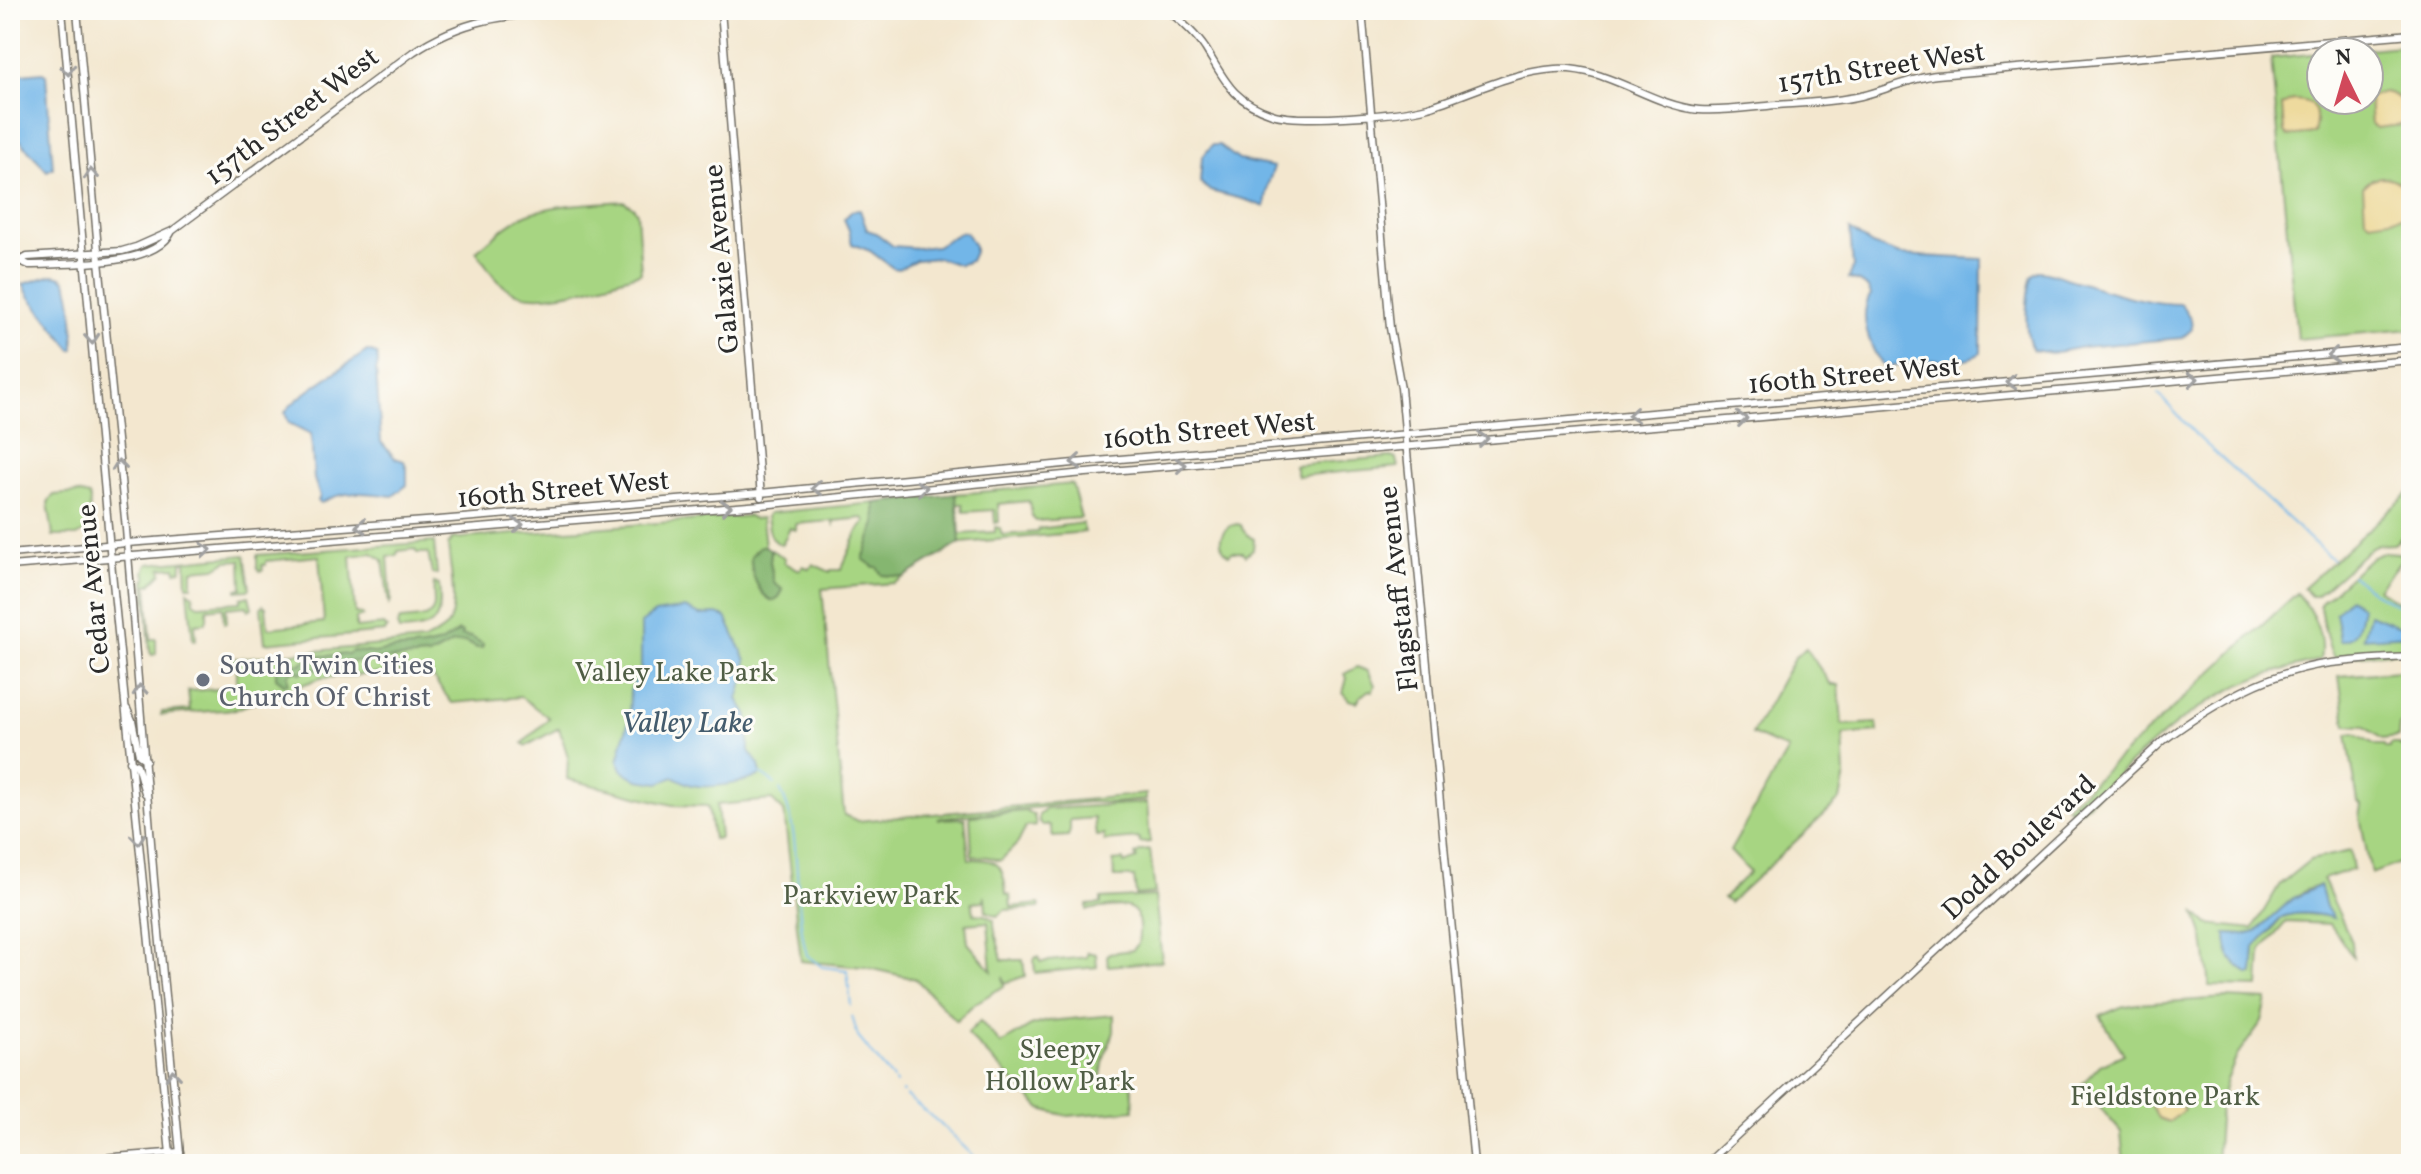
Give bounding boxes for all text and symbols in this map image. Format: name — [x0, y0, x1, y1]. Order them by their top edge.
street label: 157th Street West — [1775, 33, 1988, 104]
north arrow — [2305, 36, 2385, 116]
street label: 157th Street West — [197, 39, 388, 195]
text: N — [2334, 42, 2353, 75]
one-way arrow — [59, 64, 76, 77]
street label: Galaxie Avenue — [695, 162, 750, 355]
one-way arrow — [83, 167, 100, 180]
one-way arrow — [83, 333, 100, 346]
one-way arrow — [2326, 346, 2339, 363]
street label: 160th Street West — [1746, 348, 1962, 405]
one-way arrow — [2187, 370, 2200, 387]
one-way arrow — [2004, 374, 2017, 391]
street label: 160th Street West — [1101, 403, 1317, 460]
one-way arrow — [1626, 406, 1639, 423]
one-way arrow — [1736, 410, 1749, 427]
one-way arrow — [1477, 431, 1490, 448]
one-way arrow — [1069, 454, 1082, 471]
one-way arrow — [1175, 457, 1188, 474]
one-way arrow — [111, 458, 128, 471]
street label: 160th Street West — [455, 462, 671, 519]
one-way arrow — [810, 479, 823, 496]
one-way arrow — [916, 480, 929, 497]
street label: Flagstaff Avenue — [1369, 484, 1430, 694]
one-way arrow — [720, 499, 733, 516]
street label: Cedar Avenue — [68, 502, 121, 675]
one-way arrow — [354, 517, 367, 534]
one-way arrow — [512, 517, 525, 534]
one-way arrow — [200, 542, 213, 559]
place label: South Twin Cities Church Of Christ — [219, 647, 434, 718]
park label: Valley Lake Park — [575, 654, 775, 693]
marker: South Twin Cities Church Of Christ — [194, 671, 212, 689]
one-way arrow — [132, 683, 149, 696]
water label: Valley Lake — [621, 703, 753, 745]
street label: Dodd Boulevard — [1934, 766, 2106, 930]
one-way arrow — [130, 833, 147, 846]
park label: Parkview Park — [782, 877, 960, 916]
park label: Sleepy Hollow Park — [985, 1031, 1135, 1102]
one-way arrow — [165, 1068, 182, 1081]
park label: Fieldstone Park — [2070, 1078, 2260, 1117]

